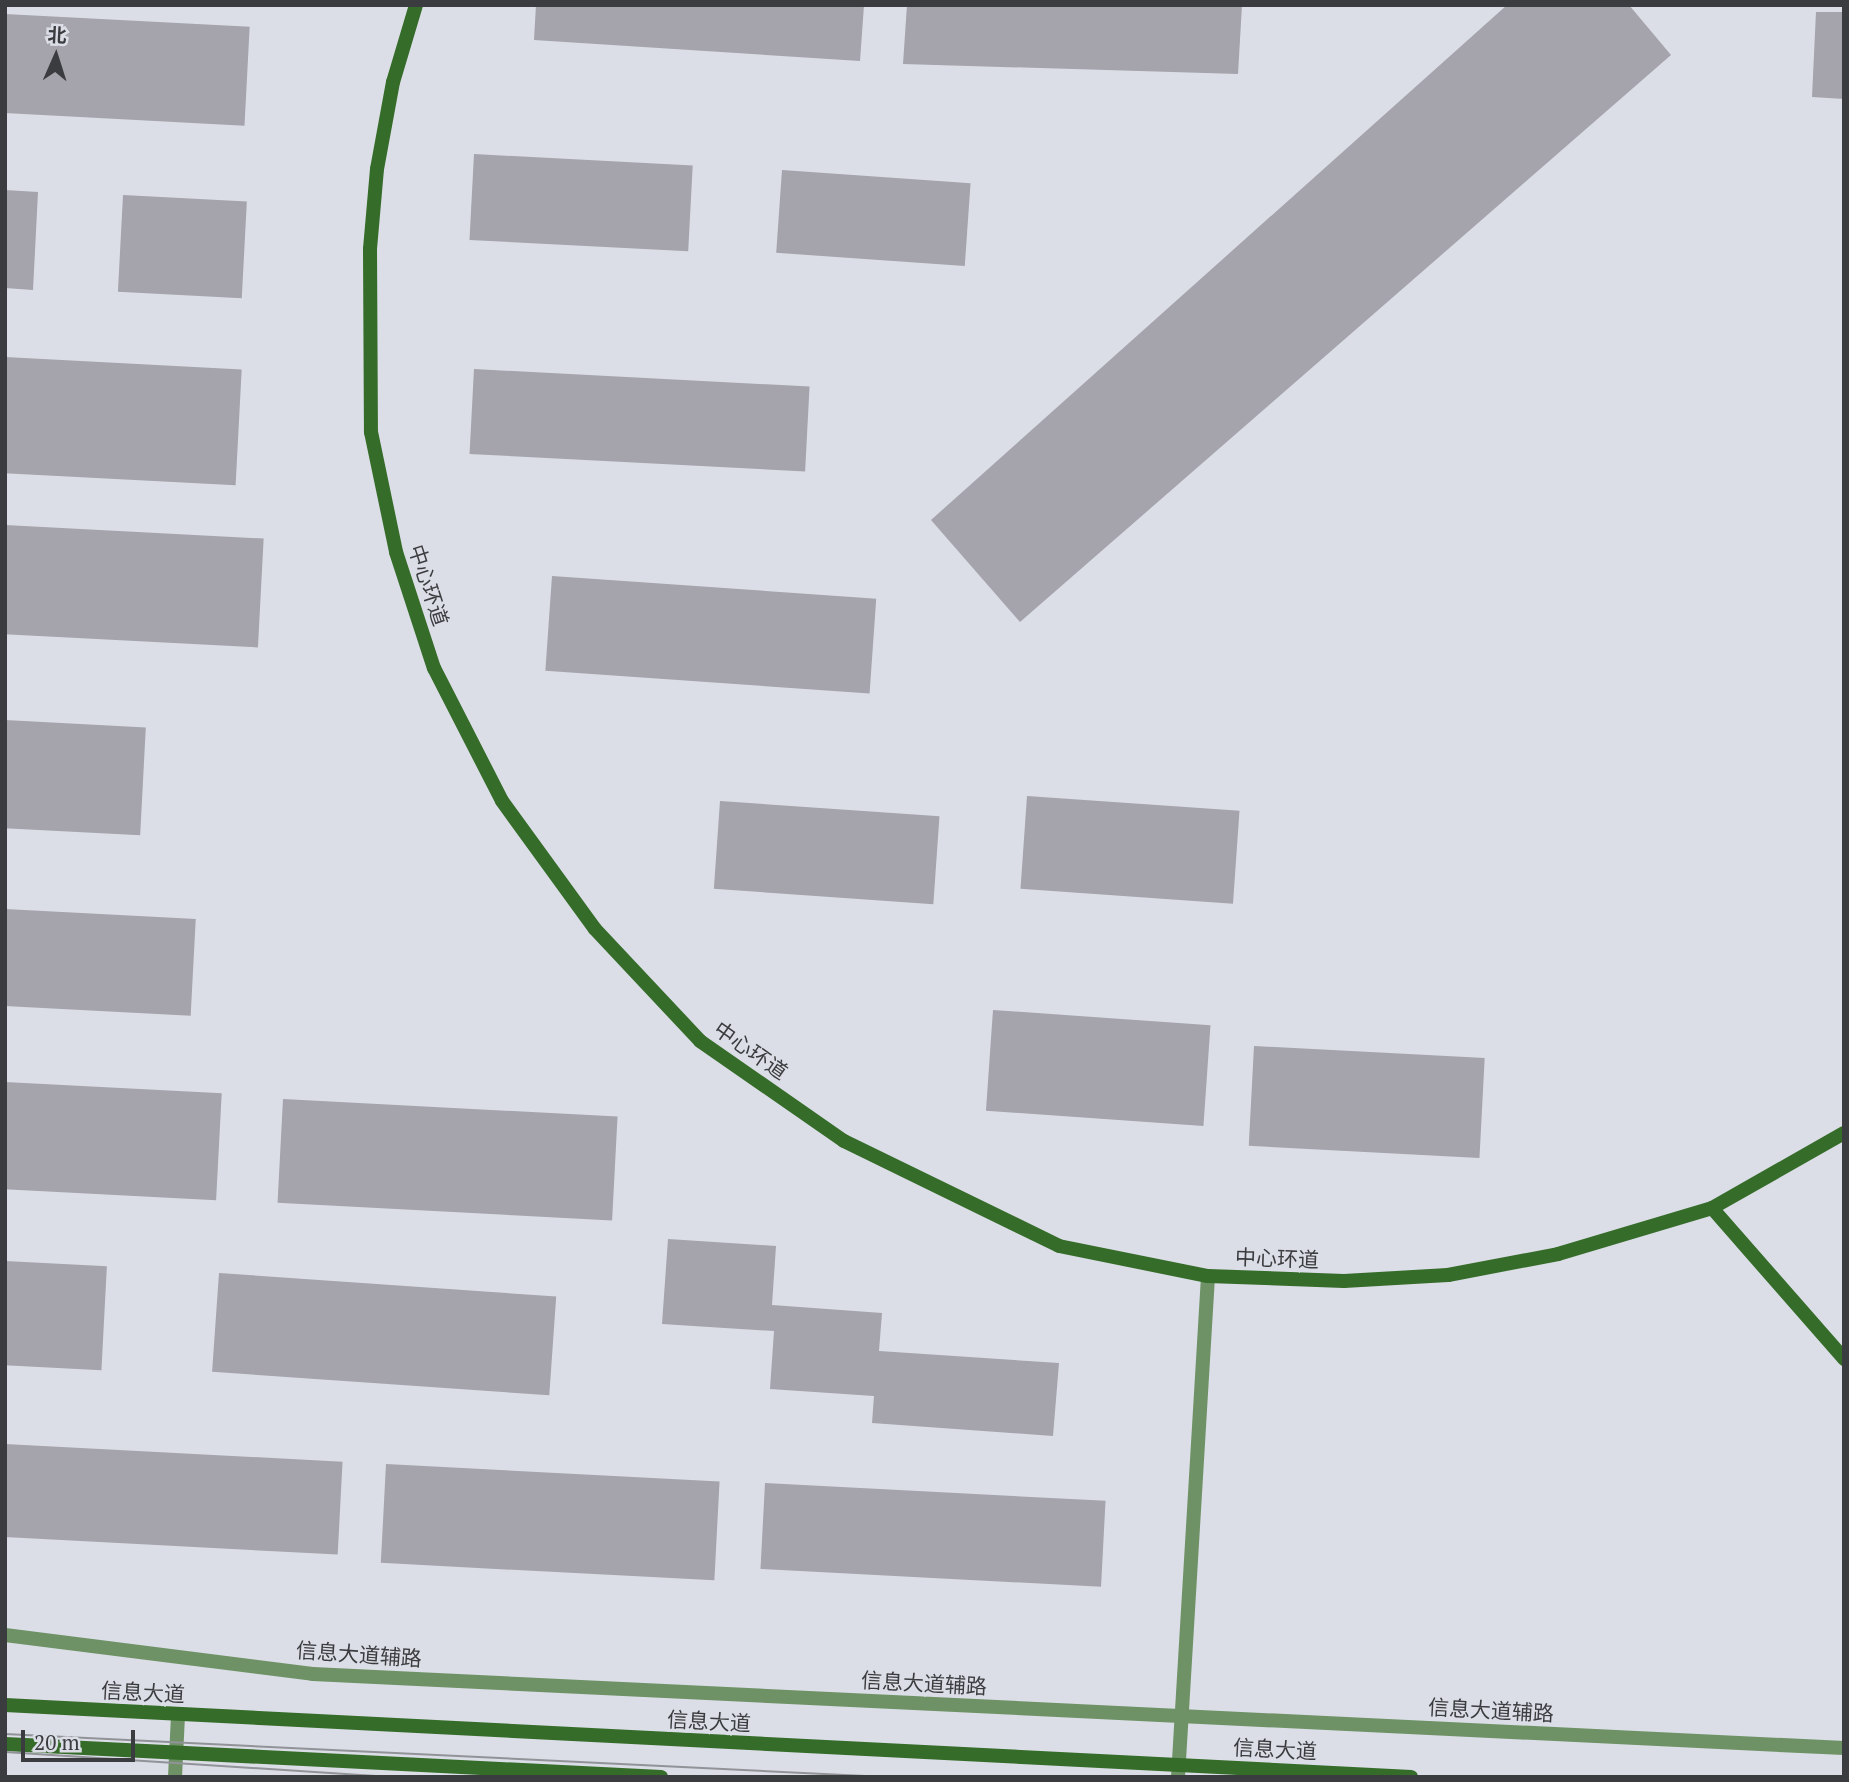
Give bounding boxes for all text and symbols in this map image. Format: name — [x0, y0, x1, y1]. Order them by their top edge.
north arrow — [21, 21, 91, 91]
text: 北 — [47, 22, 67, 48]
street label: 中心环道 — [404, 541, 454, 629]
street label: 中心环道 — [709, 1016, 793, 1084]
street label: 中心环道 — [1235, 1244, 1319, 1272]
street label: 信息大道辅路 — [295, 1637, 423, 1671]
street label: 信息大道辅路 — [860, 1667, 988, 1699]
street label: 信息大道 — [100, 1677, 186, 1707]
street label: 信息大道辅路 — [1427, 1694, 1555, 1726]
street label: 信息大道 — [666, 1706, 752, 1736]
scale bar — [24, 1716, 138, 1760]
text: 20 m — [34, 1728, 80, 1756]
street label: 信息大道 — [1232, 1734, 1318, 1764]

